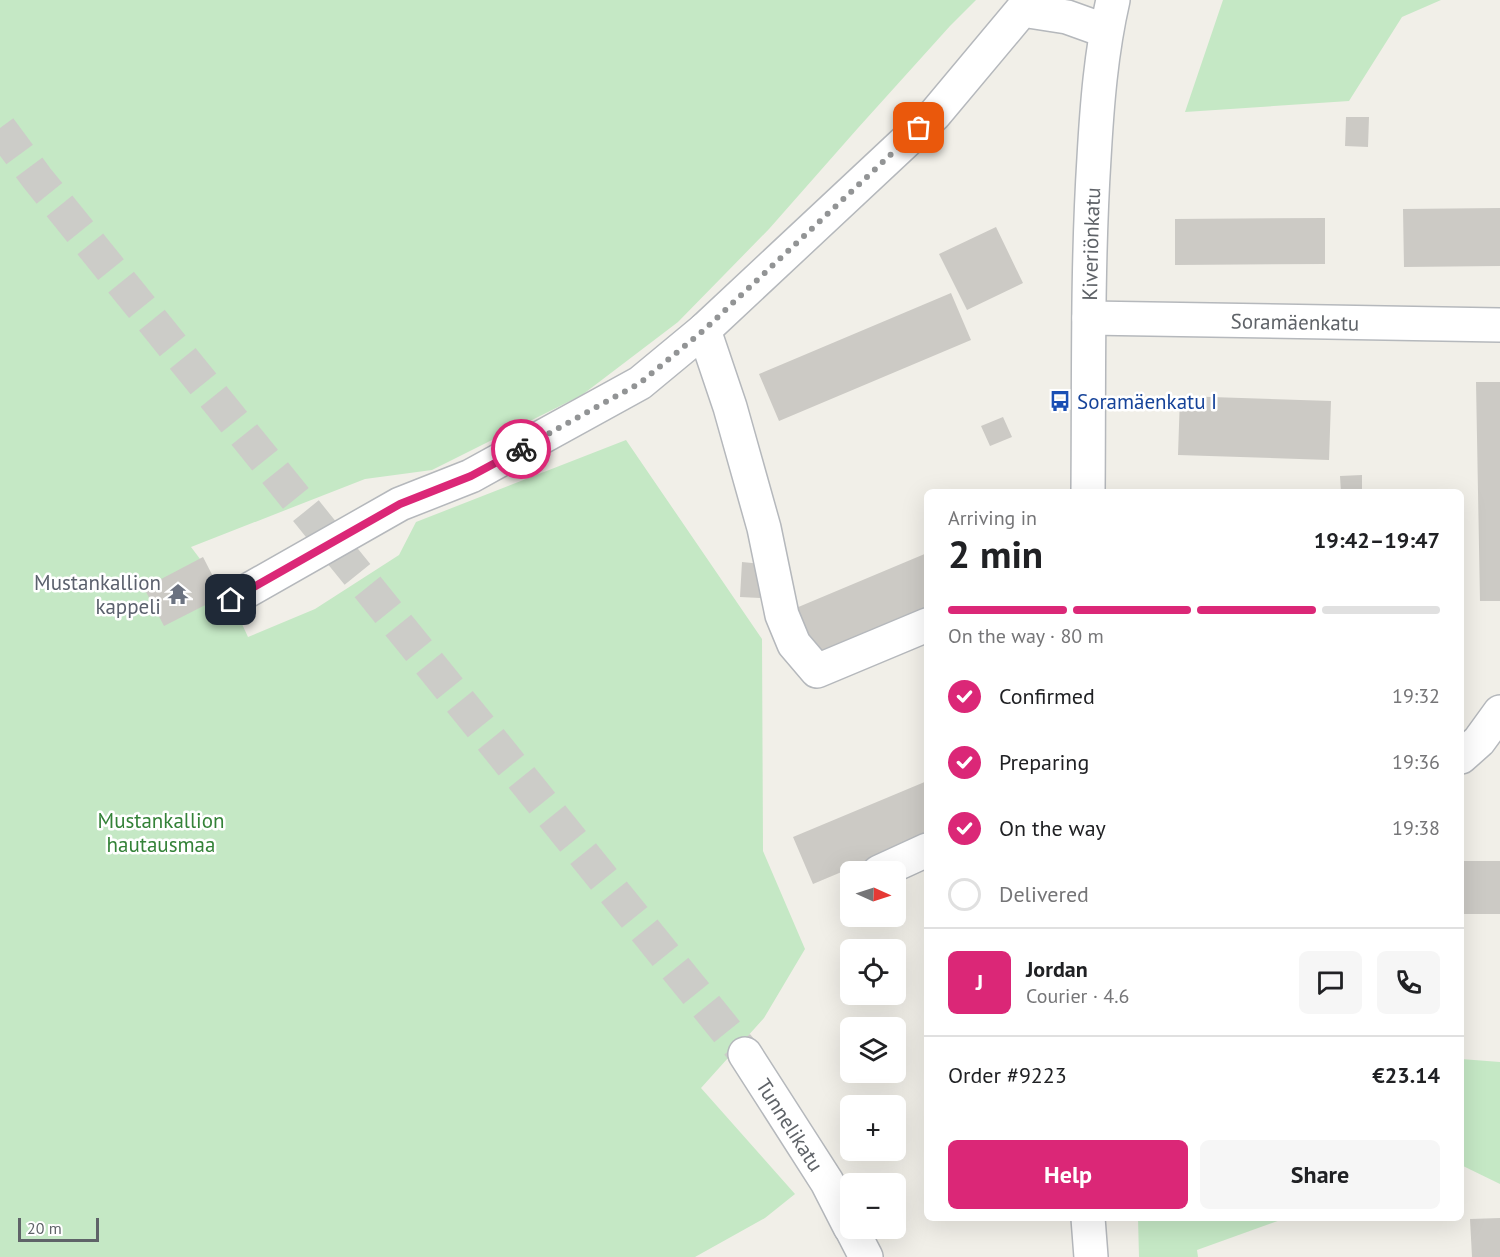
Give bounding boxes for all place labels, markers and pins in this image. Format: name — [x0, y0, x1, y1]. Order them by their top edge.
pin — [893, 102, 944, 153]
place label: Soramäenkatu I — [1077, 388, 1217, 415]
bus stop icon: Soramäenkatu I — [1048, 389, 1072, 413]
place label: Mustankallion kappeli — [34, 569, 161, 620]
pin — [205, 574, 256, 625]
temple icon: Mustankallion kappeli — [166, 582, 190, 606]

